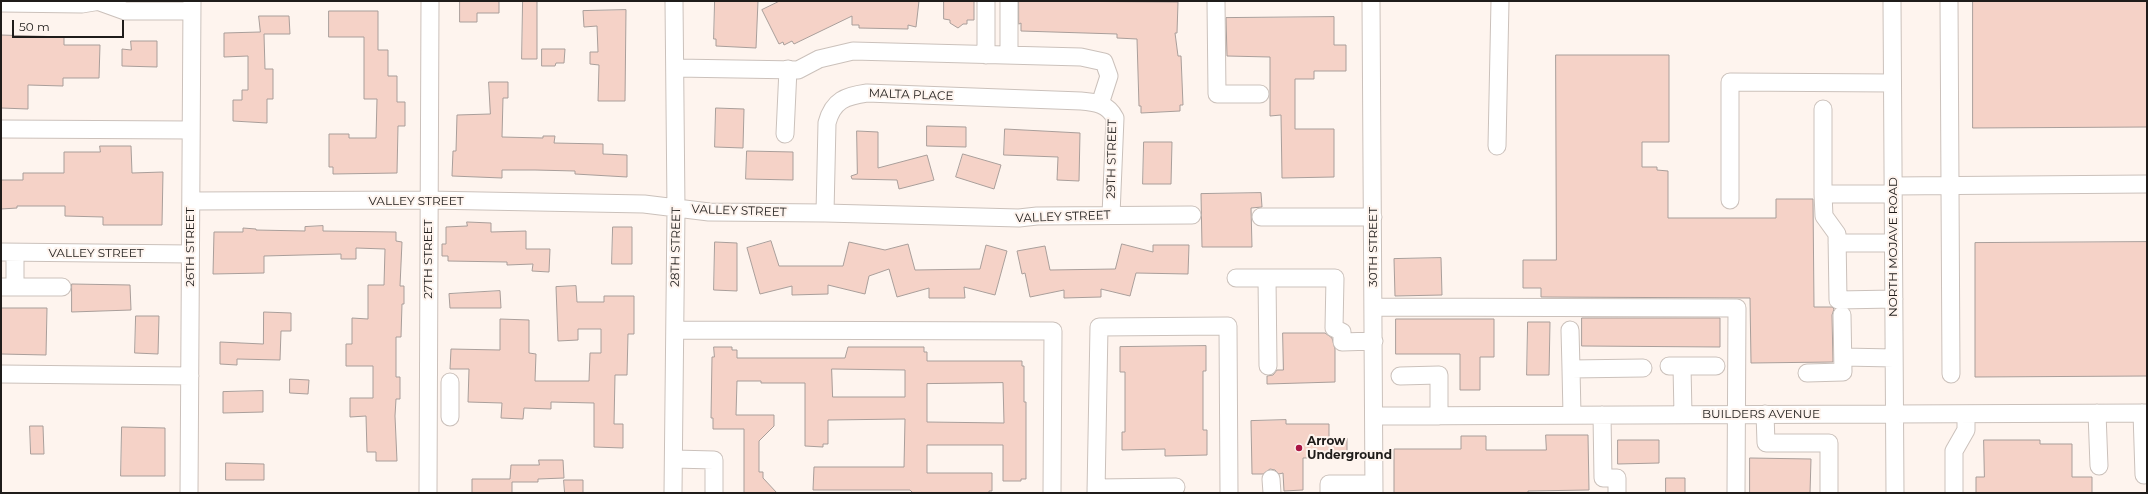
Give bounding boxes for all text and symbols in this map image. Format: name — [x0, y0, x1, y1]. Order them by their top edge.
scale bar — [14, 12, 126, 38]
text: 50 m — [19, 19, 50, 34]
street label: MALTA PLACE — [868, 86, 954, 104]
street label: 29TH STREET — [1104, 119, 1120, 199]
street label: NORTH MOJAVE ROAD — [1886, 177, 1900, 317]
street label: VALLEY STREET — [368, 194, 464, 208]
street label: VALLEY STREET — [691, 202, 787, 220]
street label: 26TH STREET — [183, 207, 197, 287]
street label: 28TH STREET — [668, 207, 684, 287]
street label: 30TH STREET — [1366, 207, 1380, 287]
street label: VALLEY STREET — [1015, 208, 1111, 226]
street label: 27TH STREET — [421, 219, 435, 299]
street label: VALLEY STREET — [48, 246, 144, 260]
street label: BUILDERS AVENUE — [1702, 407, 1820, 421]
place label: Arrow Underground — [1307, 434, 1392, 462]
marker: Arrow Underground — [1294, 443, 1304, 453]

